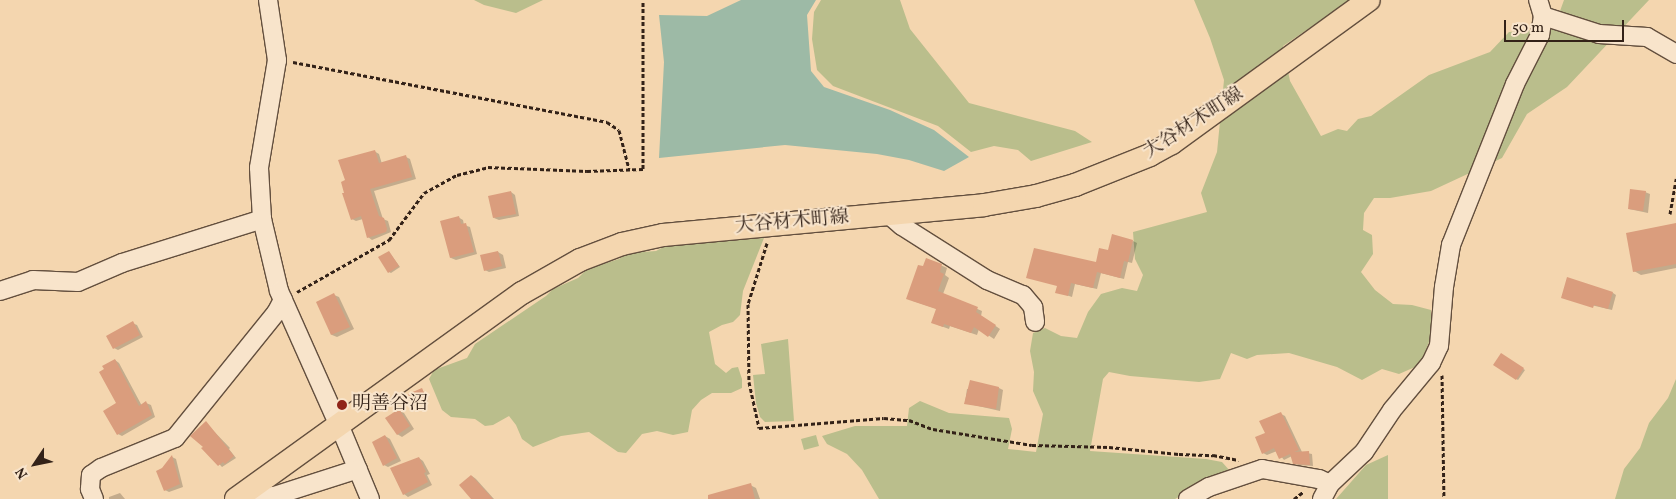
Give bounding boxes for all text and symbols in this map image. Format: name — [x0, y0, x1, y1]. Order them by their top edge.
scale bar — [1506, 10, 1626, 42]
text: 50 m — [1512, 18, 1544, 39]
street label: 大谷材木町線 — [1140, 83, 1248, 165]
street label: 大谷材木町線 — [734, 207, 850, 239]
place label: 明善谷沼 — [352, 394, 428, 416]
marker: 明善谷沼 — [336, 399, 348, 411]
north arrow — [10, 439, 60, 489]
text: N — [11, 463, 33, 482]

